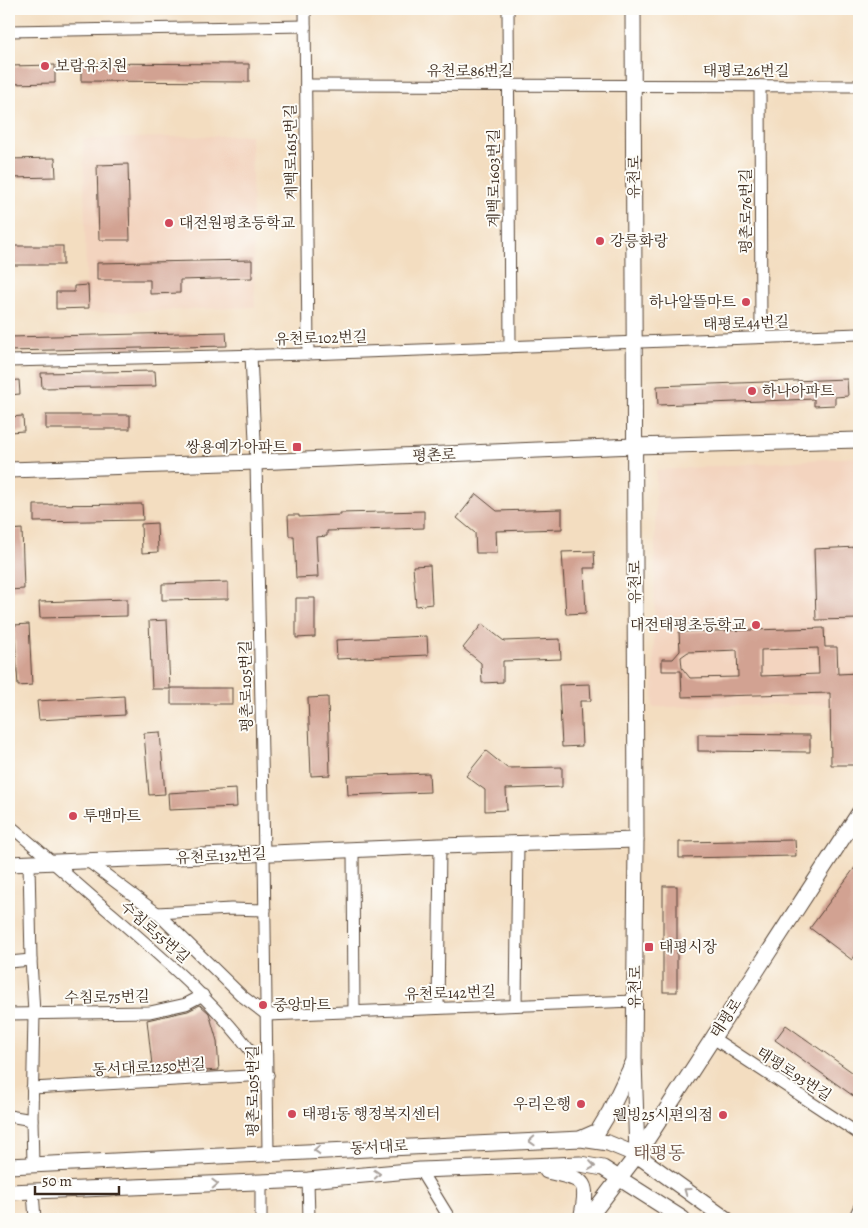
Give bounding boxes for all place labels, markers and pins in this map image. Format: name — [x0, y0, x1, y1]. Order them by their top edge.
place label: 보람유치원 — [55, 56, 127, 76]
marker: 보람유치원 — [39, 60, 51, 72]
place label: 대전원평초등학교 — [179, 213, 295, 233]
marker: 대전원평초등학교 — [163, 217, 175, 229]
place label: 강릉화랑 — [610, 231, 668, 251]
marker: 강릉화랑 — [594, 235, 606, 247]
place label: 하나알뜰마트 — [649, 292, 736, 312]
marker: 하나알뜰마트 — [740, 296, 752, 308]
place label: 하나아파트 — [762, 381, 835, 401]
marker: 하나아파트 — [746, 385, 758, 397]
place label: 쌍용예가아파트 — [186, 437, 288, 457]
marker: 쌍용예가아파트 — [291, 441, 303, 453]
place label: 대전태평초등학교 — [630, 615, 747, 635]
marker: 대전태평초등학교 — [750, 619, 762, 631]
place label: 투맨마트 — [83, 806, 141, 826]
marker: 투맨마트 — [67, 810, 79, 822]
place label: 태평시장 — [659, 937, 717, 957]
marker: 태평시장 — [643, 941, 655, 953]
place label: 중앙마트 — [273, 995, 331, 1015]
marker: 중앙마트 — [257, 999, 269, 1011]
place label: 우리은행 — [513, 1094, 571, 1114]
marker: 우리은행 — [575, 1098, 587, 1110]
place label: 태평1동 행정복지센터 — [302, 1104, 441, 1124]
place label: 웰빙25시편의점 — [612, 1105, 713, 1125]
marker: 태평1동 행정복지센터 — [286, 1108, 298, 1120]
marker: 웰빙25시편의점 — [717, 1109, 729, 1121]

